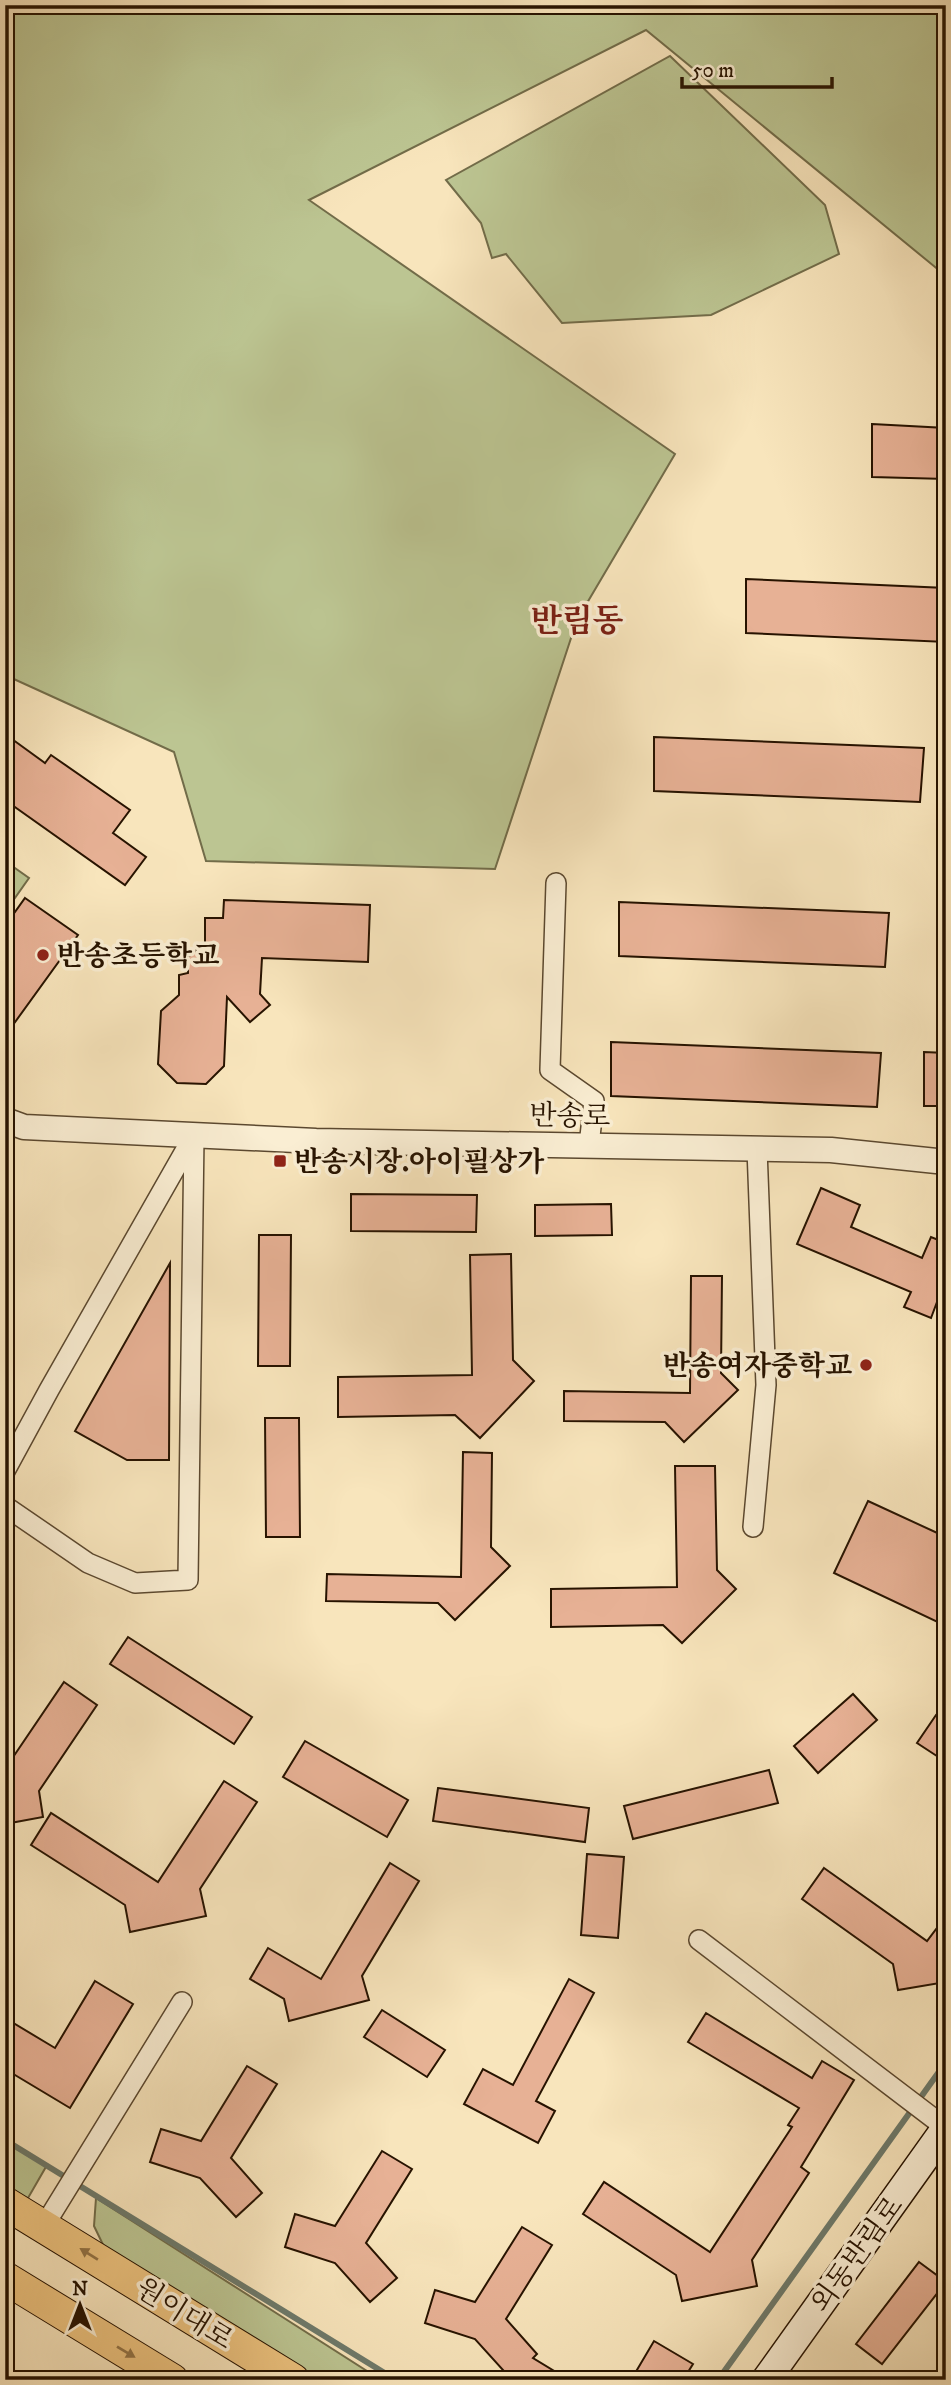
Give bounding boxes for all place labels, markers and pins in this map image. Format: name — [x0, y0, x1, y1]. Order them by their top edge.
place label: 반송초등학교 — [57, 939, 219, 974]
marker: 반송초등학교 — [35, 947, 51, 963]
place label: 반송시장.아이필상가 — [294, 1145, 545, 1180]
marker: 반송시장.아이필상가 — [272, 1153, 288, 1169]
place label: 반송여자중학교 — [663, 1349, 852, 1384]
marker: 반송여자중학교 — [858, 1357, 874, 1373]

